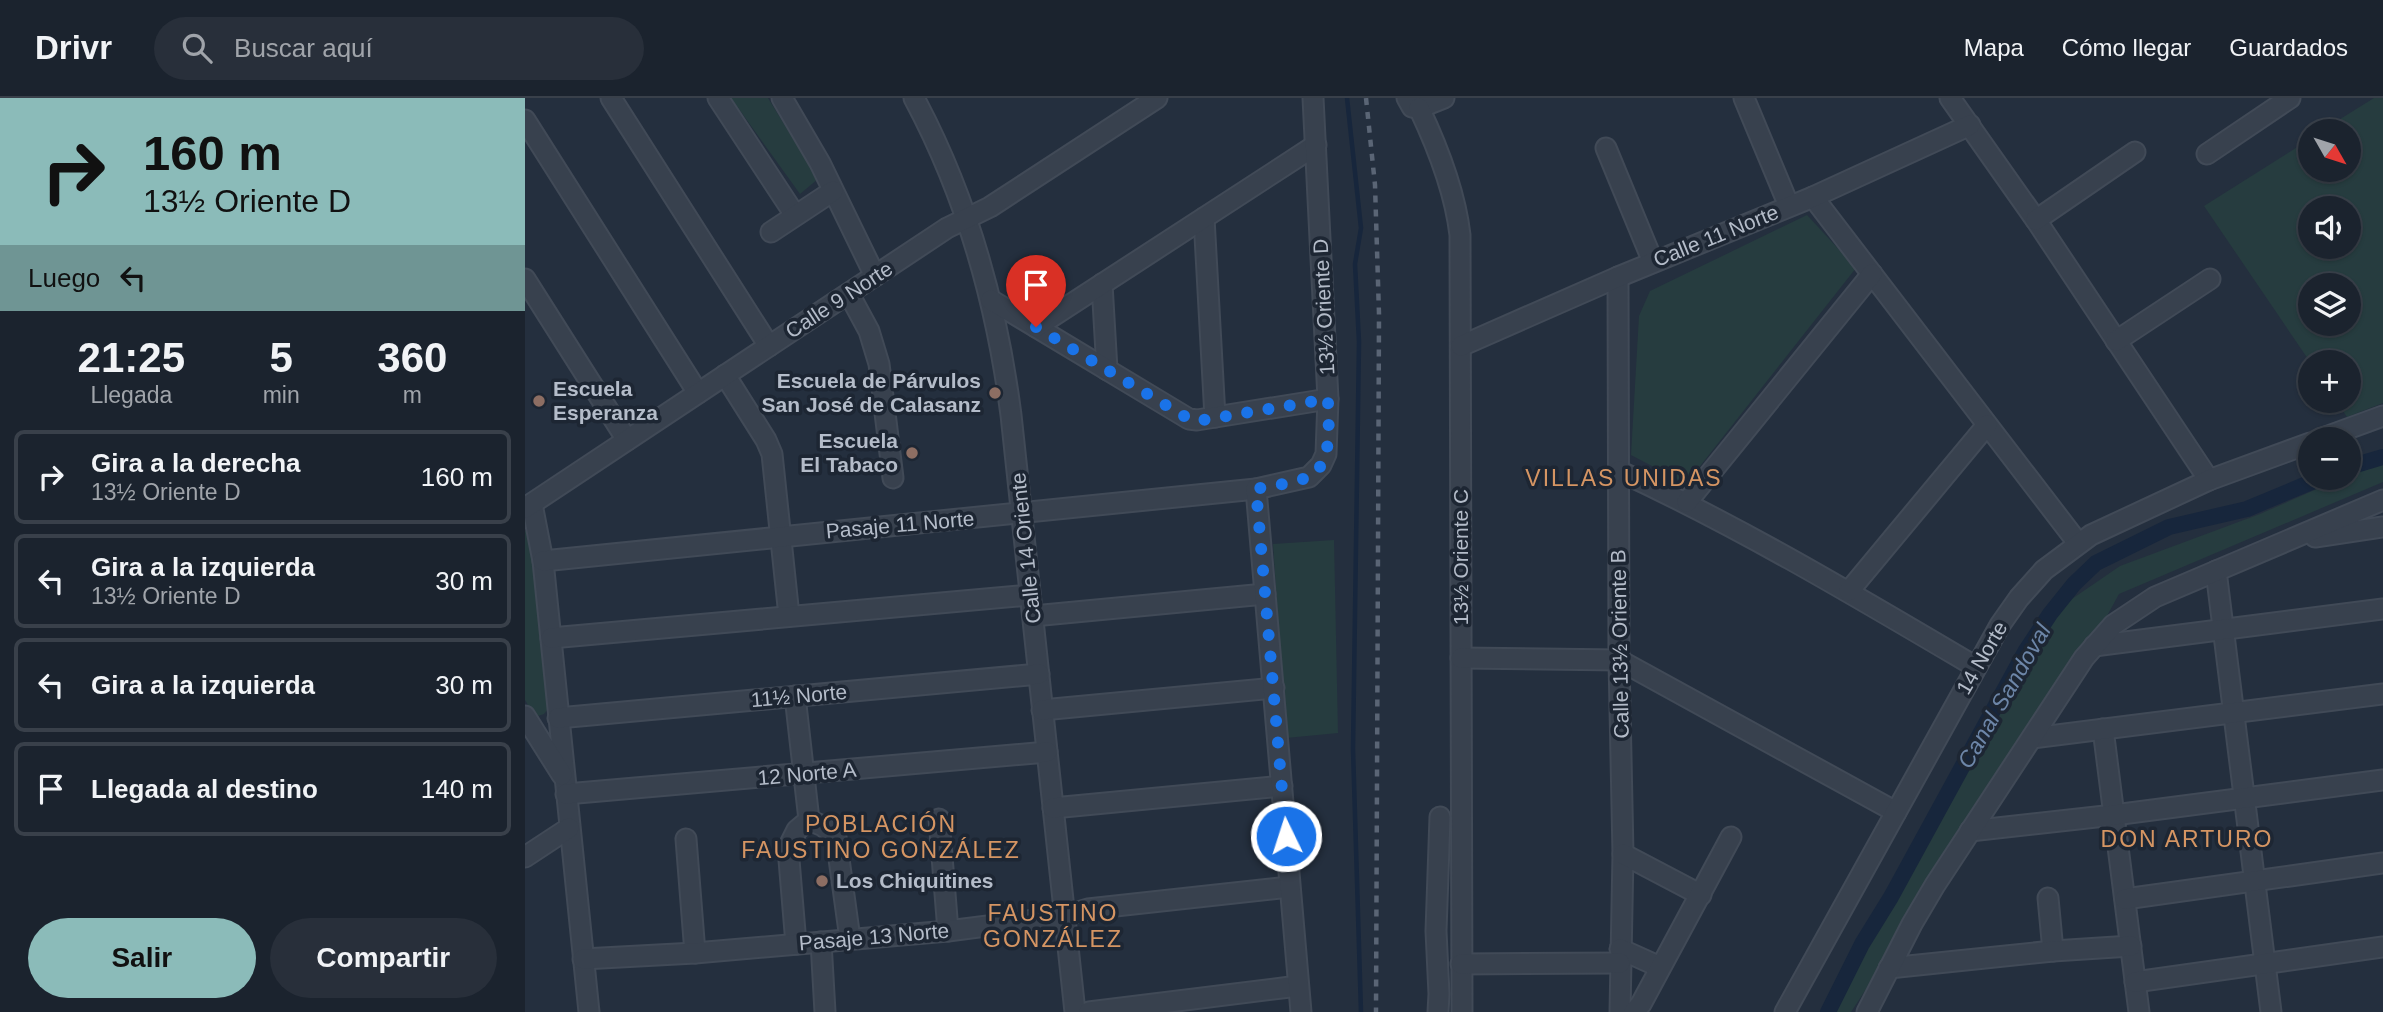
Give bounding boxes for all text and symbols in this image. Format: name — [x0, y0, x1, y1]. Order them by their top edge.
search box — [154, 17, 644, 80]
text: Drivr — [35, 29, 112, 66]
icon: search — [178, 29, 216, 67]
text: Buscar aquí — [234, 33, 373, 63]
text: Mapa — [1964, 34, 2024, 61]
text: Cómo llegar — [2062, 34, 2191, 61]
text: Guardados — [2229, 34, 2348, 61]
north arrow — [2298, 119, 2361, 182]
map controls — [2298, 119, 2361, 490]
icon: right — [28, 126, 119, 217]
text: 160 m — [143, 126, 282, 180]
text: 13½ Oriente D — [143, 183, 351, 219]
button: sound — [2298, 196, 2361, 259]
street label: Calle 11 Norte — [1650, 200, 1782, 271]
street label: 13½ Oriente D — [1308, 238, 1339, 376]
pin — [1006, 255, 1066, 327]
street label: Calle 9 Norte — [781, 257, 896, 343]
icon: left — [114, 259, 152, 297]
text: Luego — [28, 263, 100, 293]
icon: arrive — [1017, 266, 1055, 304]
button: layers — [2298, 273, 2361, 336]
text: 21:25 — [78, 334, 185, 381]
text: 5 — [269, 334, 293, 381]
text: 360 — [377, 334, 447, 381]
button: + — [2298, 350, 2361, 413]
place label: Escuela de Párvulos San José de Calasanz — [762, 369, 981, 416]
place label: Escuela Esperanza — [553, 377, 658, 424]
text: Llegada — [90, 382, 172, 408]
text: min — [263, 382, 300, 408]
text: m — [403, 382, 422, 408]
marker: Escuela de Párvulos San José de Calasanz — [987, 385, 1003, 401]
marker: Escuela Esperanza — [531, 393, 547, 409]
button: − — [2298, 427, 2361, 490]
place label: Escuela El Tabaco — [800, 429, 898, 476]
marker: Escuela El Tabaco — [904, 445, 920, 461]
text: Gira a la derecha — [91, 448, 301, 478]
icon: right — [32, 458, 70, 496]
text: 160 m — [421, 462, 493, 492]
district label: VILLAS UNIDAS — [1525, 465, 1723, 491]
street label: Calle 14 Oriente — [1006, 471, 1045, 625]
text: 13½ Oriente D — [91, 479, 241, 505]
street label: 13½ Oriente C — [1449, 489, 1472, 625]
street label: Pasaje 11 Norte — [825, 507, 975, 542]
street label: Calle 13½ Oriente B — [1606, 549, 1633, 739]
text: Gira a la izquierda — [91, 552, 315, 582]
icon: left — [32, 562, 70, 600]
text: 30 m — [435, 566, 493, 596]
text: 13½ Oriente D — [91, 583, 241, 609]
street label: 14 Norte — [1951, 617, 2012, 698]
water label: Canal Sandoval — [1952, 618, 2056, 773]
icon: left — [32, 666, 70, 704]
text: Gira a la izquierda — [91, 670, 315, 700]
text: 30 m — [435, 670, 493, 700]
street label: 11½ Norte — [750, 680, 848, 711]
street label: 12 Norte A — [757, 758, 857, 789]
icon: arrive — [32, 770, 70, 808]
text: Llegada al destino — [91, 774, 318, 804]
text: 140 m — [421, 774, 493, 804]
position arrow — [1249, 799, 1323, 873]
district label: POBLACIÓN FAUSTINO GONZÁLEZ — [741, 811, 1021, 863]
district label: DON ARTURO — [2101, 826, 2273, 852]
place label: Los Chiquitines — [836, 869, 994, 892]
marker: Los Chiquitines — [814, 873, 830, 889]
district label: FAUSTINO GONZÁLEZ — [983, 900, 1123, 952]
button: Salir — [28, 918, 256, 998]
button: Compartir — [270, 918, 497, 998]
street label: Pasaje 13 Norte — [798, 918, 950, 955]

